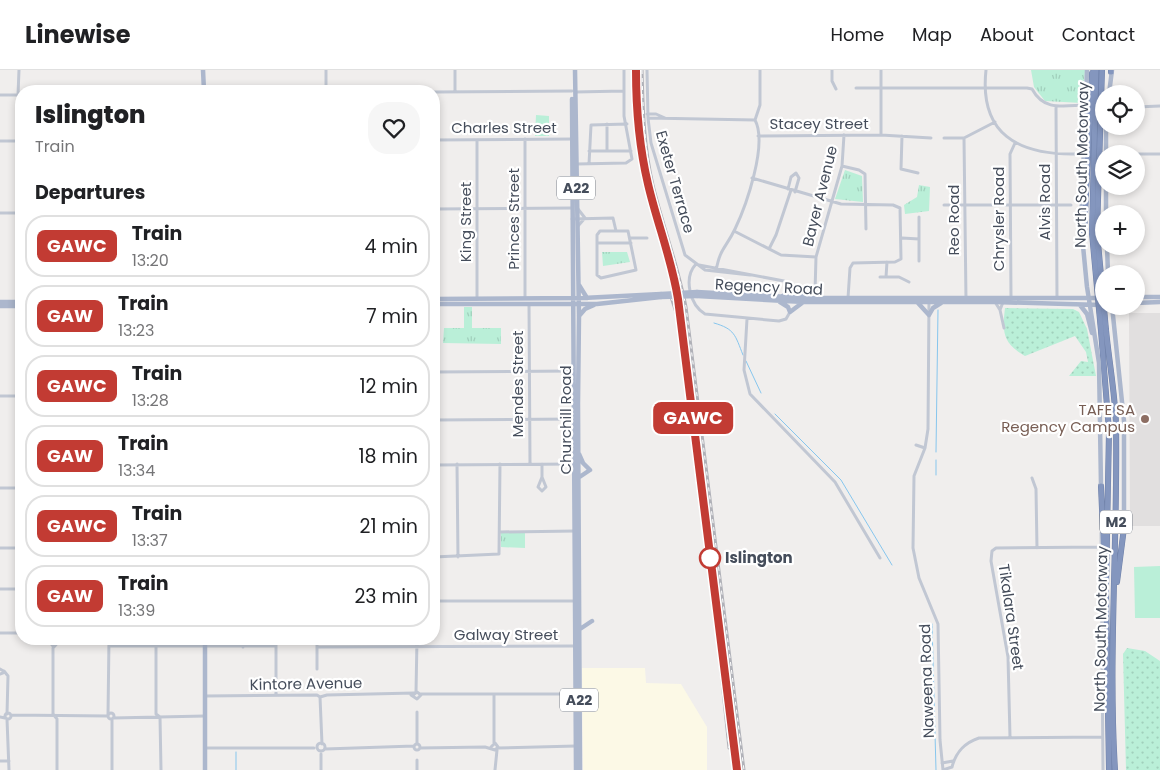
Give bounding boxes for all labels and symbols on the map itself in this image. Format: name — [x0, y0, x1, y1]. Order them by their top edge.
street label: North South Motorway — [1070, 81, 1093, 248]
street label: Stacey Street — [769, 113, 869, 134]
street label: Charles Street — [451, 117, 557, 138]
street label: Exeter Terrace — [651, 128, 700, 236]
street label: Bayer Avenue — [797, 143, 842, 248]
street label: Alvis Road — [1034, 164, 1055, 240]
street label: Chrysler Road — [988, 167, 1009, 271]
street label: Princes Street — [503, 168, 524, 270]
road number: A22 — [557, 176, 595, 200]
street label: King Street — [455, 182, 476, 262]
street label: Reo Road — [943, 184, 964, 256]
street label: Regency Road — [715, 273, 824, 300]
street label: Mendes Street — [507, 330, 528, 438]
street label: Churchill Road — [555, 365, 576, 475]
place label: TAFE SA Regency Campus — [1001, 399, 1135, 437]
line badge: GAWC — [658, 402, 728, 434]
marker: TAFE SA Regency Campus — [1139, 413, 1151, 425]
road number: M2 — [1100, 511, 1132, 534]
street label: North South Motorway — [1089, 545, 1112, 712]
marker: Islington — [699, 547, 721, 569]
place label: Islington — [725, 547, 793, 568]
street label: Tikalara Street — [994, 562, 1029, 671]
street label: Galway Street — [454, 624, 558, 645]
street label: Naweena Road — [914, 624, 939, 739]
street label: Kintore Avenue — [250, 672, 362, 695]
road number: A22 — [560, 688, 598, 712]

